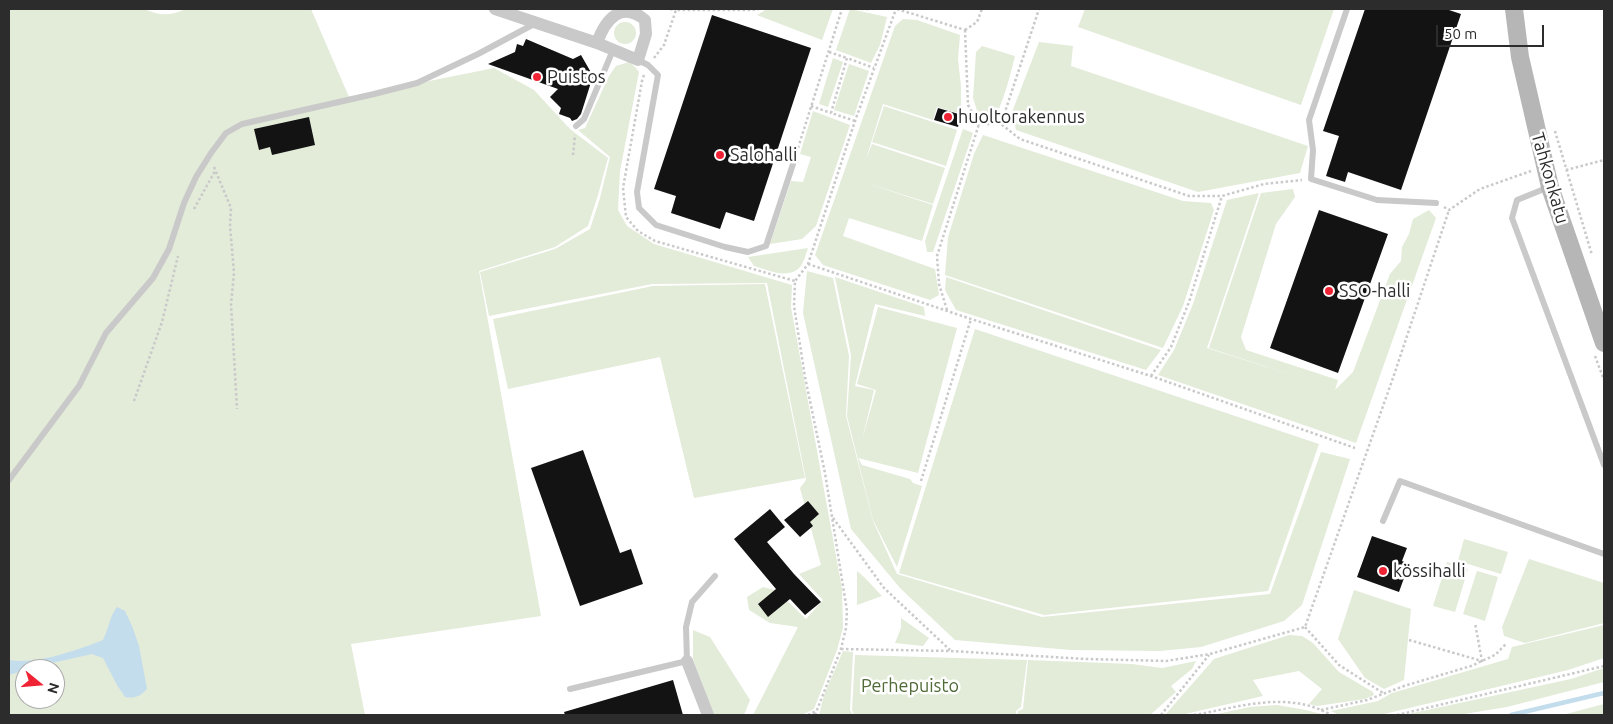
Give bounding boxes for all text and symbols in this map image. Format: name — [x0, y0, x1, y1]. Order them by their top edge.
scale bar — [1438, 15, 1546, 47]
text: 50 m — [1444, 25, 1477, 42]
place label: Puistos — [547, 66, 606, 88]
marker: Puistos — [531, 71, 543, 83]
place label: huoltorakennus — [958, 106, 1085, 128]
marker: huoltorakennus — [942, 111, 954, 123]
street label: Tahkonkatu — [1527, 130, 1573, 226]
place label: Salohalli — [730, 144, 797, 166]
marker: Salohalli — [714, 149, 726, 161]
place label: SSO-halli — [1339, 280, 1410, 302]
marker: SSO-halli — [1323, 285, 1335, 297]
place label: kössihalli — [1393, 560, 1466, 582]
marker: kössihalli — [1377, 565, 1389, 577]
north arrow — [15, 659, 65, 709]
park label: Perhepuisto — [861, 675, 959, 697]
text: N — [44, 681, 63, 695]

